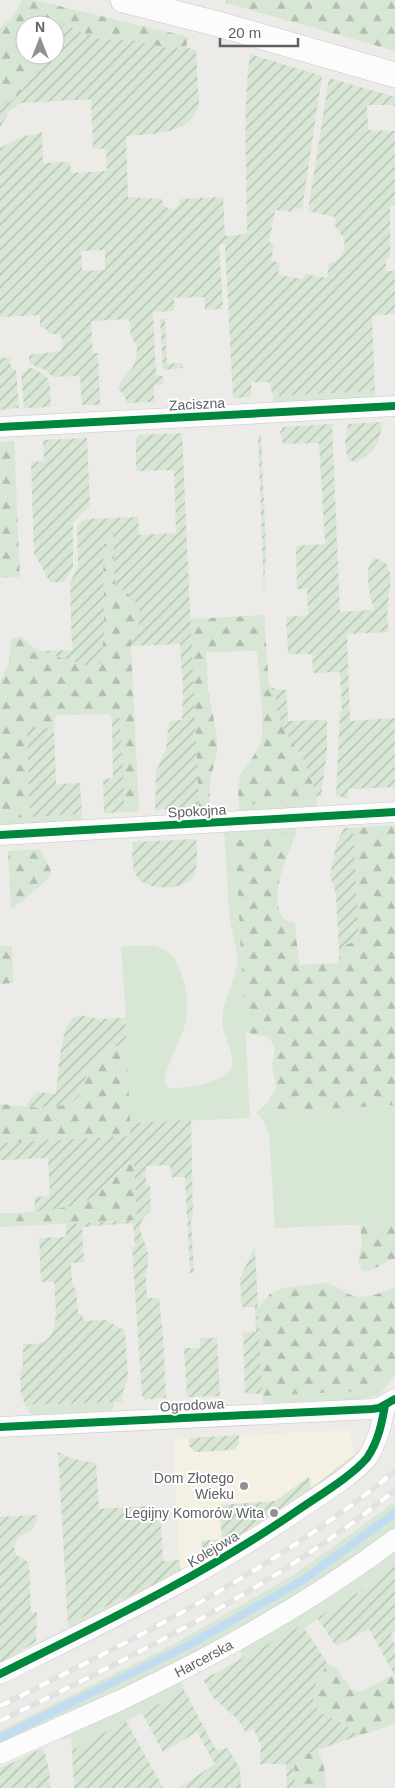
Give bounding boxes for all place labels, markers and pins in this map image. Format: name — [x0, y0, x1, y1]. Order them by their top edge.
place label: Dom Złotego Wieku — [154, 1470, 234, 1502]
marker: Dom Złotego Wieku — [238, 1480, 250, 1492]
place label: Legijny Komorów Wita — [125, 1505, 264, 1521]
marker: Legijny Komorów Wita — [268, 1507, 280, 1519]

